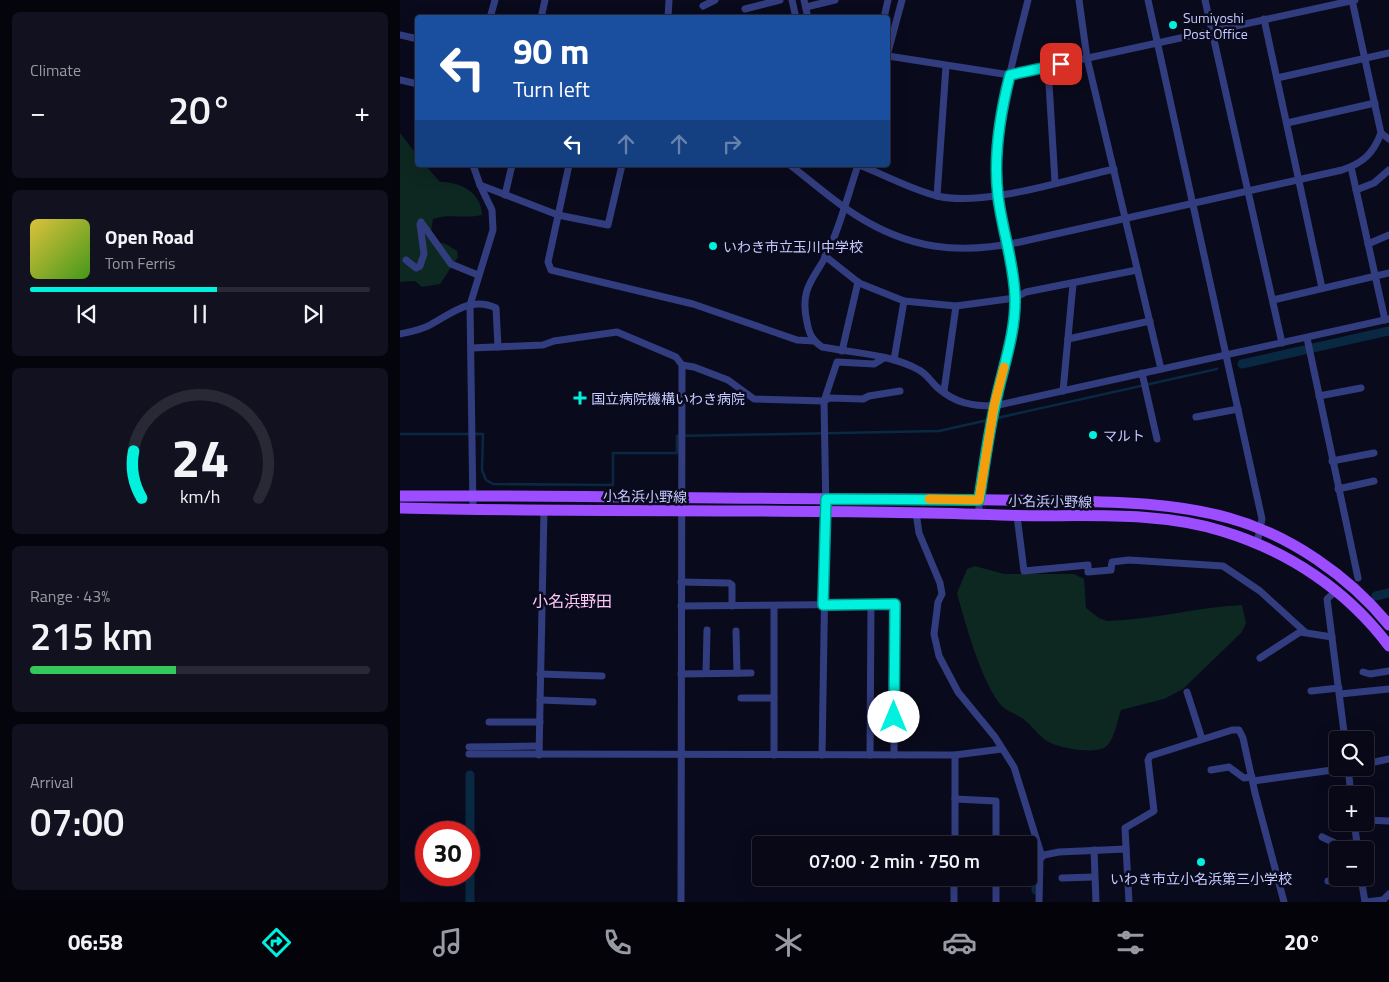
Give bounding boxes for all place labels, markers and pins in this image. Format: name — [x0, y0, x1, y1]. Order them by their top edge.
place label: Sumiyoshi Post Office — [1183, 7, 1248, 44]
marker: Sumiyoshi Post Office — [1167, 19, 1179, 31]
pin — [1040, 43, 1082, 85]
place label: いわき市立玉川中学校 — [723, 236, 863, 257]
marker: いわき市立玉川中学校 — [707, 240, 719, 252]
place label: 国立病院機構いわき病院 — [591, 388, 745, 409]
marker: 国立病院機構いわき病院 — [573, 391, 587, 405]
place label: マルト — [1103, 425, 1145, 446]
marker: マルト — [1087, 429, 1099, 441]
marker: いわき市立小名浜第三小学校 — [1195, 856, 1207, 868]
place label: いわき市立小名浜第三小学校 — [1110, 868, 1292, 889]

